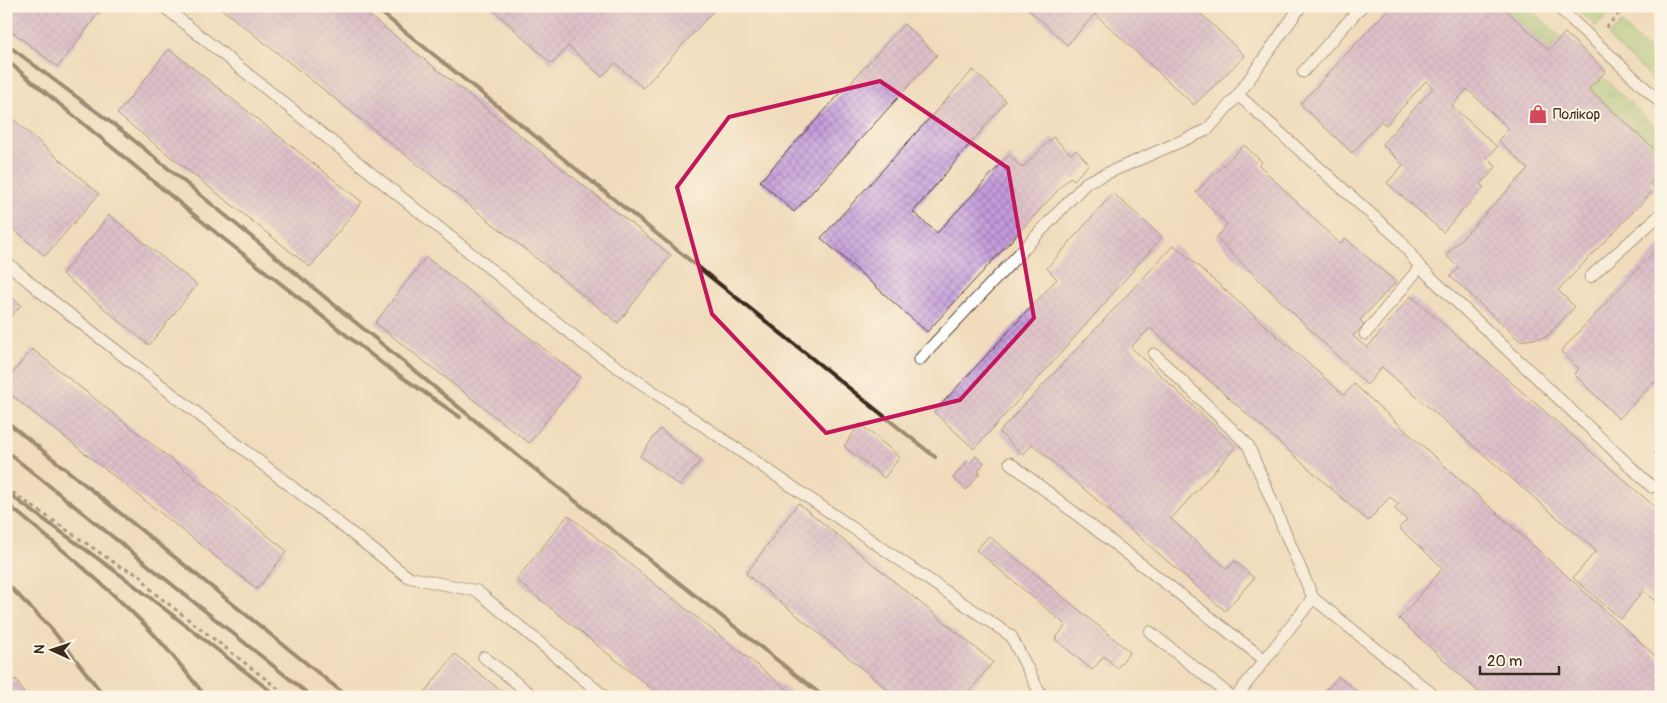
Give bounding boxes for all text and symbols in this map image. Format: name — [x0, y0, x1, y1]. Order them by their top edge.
shop icon: Полікор — [1527, 103, 1549, 125]
place label: Полікор — [1553, 106, 1601, 123]
north arrow — [28, 626, 78, 676]
scale bar — [1480, 643, 1558, 675]
text: N — [31, 644, 48, 655]
text: 20 m — [1487, 652, 1522, 671]

